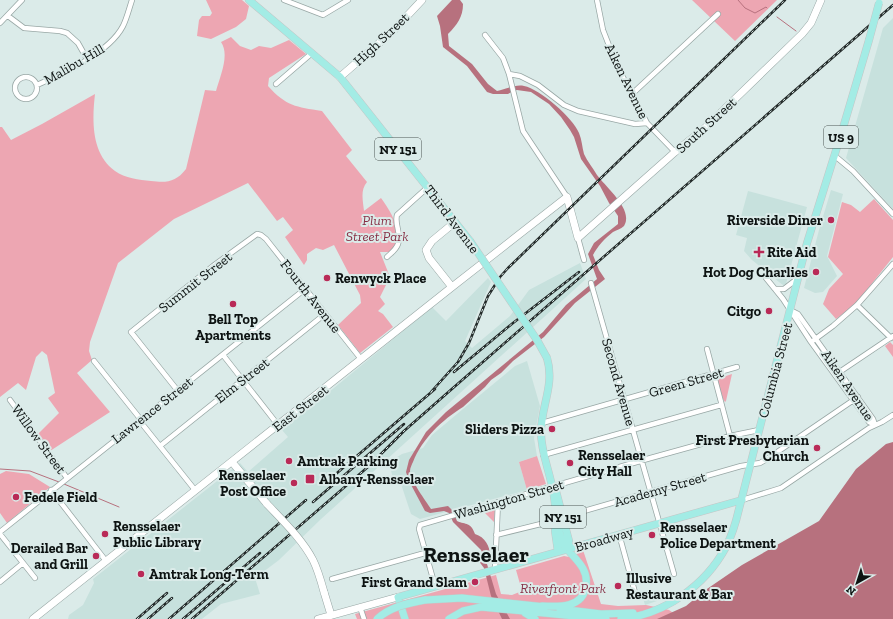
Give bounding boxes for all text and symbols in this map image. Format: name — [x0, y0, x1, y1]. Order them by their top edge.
street label: High Street — [350, 9, 413, 69]
street label: Malibu Hill — [41, 40, 108, 89]
street label: Aiken Avenue — [601, 41, 652, 122]
street label: South Street — [673, 93, 741, 157]
road number: US 9 — [824, 126, 858, 148]
road number: NY 151 — [375, 138, 421, 160]
street label: Third Avenue — [420, 182, 483, 257]
park label: Plum Street Park — [346, 212, 408, 245]
place label: Riverside Diner — [727, 212, 823, 229]
marker: Riverside Diner — [826, 215, 836, 225]
place label: Rite Aid — [767, 244, 816, 261]
marker: Rite Aid — [754, 247, 764, 257]
street label: Summit Street — [155, 248, 236, 316]
street label: Fourth Avenue — [277, 256, 345, 337]
place label: Hot Dog Charlies — [703, 264, 809, 281]
marker: Hot Dog Charlies — [811, 267, 821, 277]
place label: Renwyck Place — [335, 270, 427, 287]
marker: Renwyck Place — [322, 273, 332, 283]
marker: Bell Top Apartments — [228, 299, 238, 309]
place label: Citgo — [727, 303, 762, 320]
marker: Citgo — [764, 306, 774, 316]
place label: Bell Top Apartments — [195, 311, 271, 344]
street label: Columbia Street — [755, 320, 797, 420]
street label: Second Avenue — [598, 336, 639, 428]
street label: Aiken Avenue — [818, 347, 878, 424]
street label: Elm Street — [212, 353, 273, 407]
street label: Green Street — [647, 364, 726, 401]
street label: Lawrence Street — [108, 373, 197, 447]
street label: East Street — [269, 381, 332, 436]
street label: Willow Street — [8, 401, 70, 478]
place label: Sliders Pizza — [465, 421, 544, 438]
marker: Sliders Pizza — [547, 424, 557, 434]
place label: First Presbyterian Church — [695, 432, 810, 465]
marker: First Presbyterian Church — [812, 443, 822, 453]
place label: Rensselaer City Hall — [578, 447, 646, 480]
place label: Amtrak Parking — [297, 453, 398, 470]
marker: Amtrak Parking — [284, 456, 294, 466]
marker: Rensselaer City Hall — [565, 458, 575, 468]
place label: Rensselaer Post Office — [218, 467, 286, 500]
street label: Academy Street — [612, 468, 709, 511]
place label: Albany-Rensselaer — [319, 471, 434, 488]
marker: Albany-Rensselaer — [304, 473, 316, 485]
street label: Washington Street — [452, 475, 567, 523]
marker: Rensselaer Post Office — [289, 478, 299, 488]
place label: Fedele Field — [24, 489, 97, 506]
marker: Fedele Field — [11, 492, 21, 502]
road number: NY 151 — [540, 506, 586, 528]
place label: Rensselaer Public Library — [113, 518, 202, 551]
place label: Rensselaer Police Department — [660, 519, 776, 552]
street label: Broadway — [573, 523, 636, 556]
marker: Rensselaer Public Library — [100, 529, 110, 539]
marker: Rensselaer Police Department — [647, 530, 657, 540]
place label: Derailed Bar and Grill — [11, 540, 88, 573]
district label: Rensselaer — [423, 541, 529, 568]
marker: Derailed Bar and Grill — [91, 551, 101, 561]
north arrow — [837, 563, 877, 603]
place label: Amtrak Long-Term — [149, 566, 269, 583]
marker: Amtrak Long-Term — [136, 569, 146, 579]
place label: Illusive Restaurant & Bar — [626, 570, 733, 603]
place label: First Grand Slam — [361, 574, 468, 591]
marker: First Grand Slam — [470, 577, 480, 587]
park label: Riverfront Park — [520, 580, 606, 597]
marker: Illusive Restaurant & Bar — [613, 581, 623, 591]
text: N — [843, 582, 858, 598]

